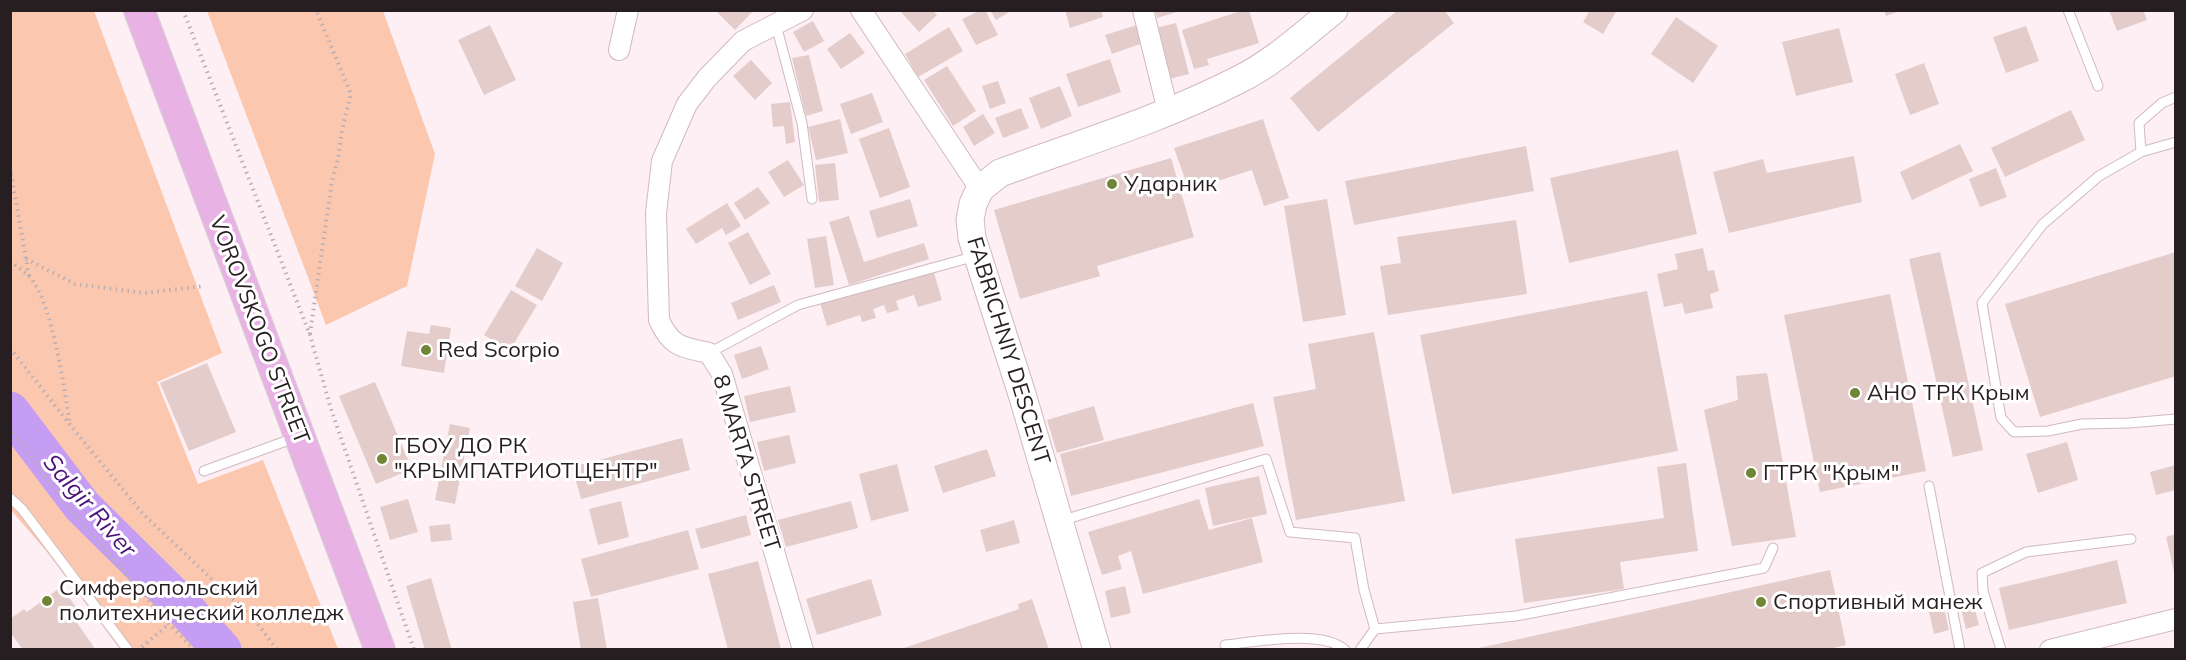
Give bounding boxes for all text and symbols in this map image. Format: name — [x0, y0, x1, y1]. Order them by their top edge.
place label: Ударник — [1124, 171, 1217, 197]
marker: Ударник — [1105, 177, 1119, 191]
street label: VOROVSKOGO STREET — [203, 212, 315, 448]
street label: FABRICHNIY DESCENT — [961, 234, 1055, 468]
place label: Red Scorpio — [438, 337, 560, 363]
marker: Red Scorpio — [419, 343, 433, 357]
street label: 8 MARTA STREET — [707, 372, 785, 554]
place label: АНО ТРК Крым — [1867, 380, 2030, 406]
marker: АНО ТРК Крым — [1848, 386, 1862, 400]
place label: ГБОУ ДО РК "КРЫМПАТРИОТЦЕНТР" — [394, 433, 658, 484]
water label: Salgir River — [37, 449, 141, 563]
marker: ГБОУ ДО РК "КРЫМПАТРИОТЦЕНТР" — [375, 452, 389, 466]
place label: ГТРК "Крым" — [1763, 460, 1899, 486]
marker: ГТРК "Крым" — [1744, 466, 1758, 480]
place label: Симферопольский политехнический колледж — [59, 575, 344, 626]
place label: Спортивный манеж — [1773, 589, 1982, 615]
marker: Симферопольский политехнический колледж — [40, 594, 54, 608]
marker: Спортивный манеж — [1754, 595, 1768, 609]

